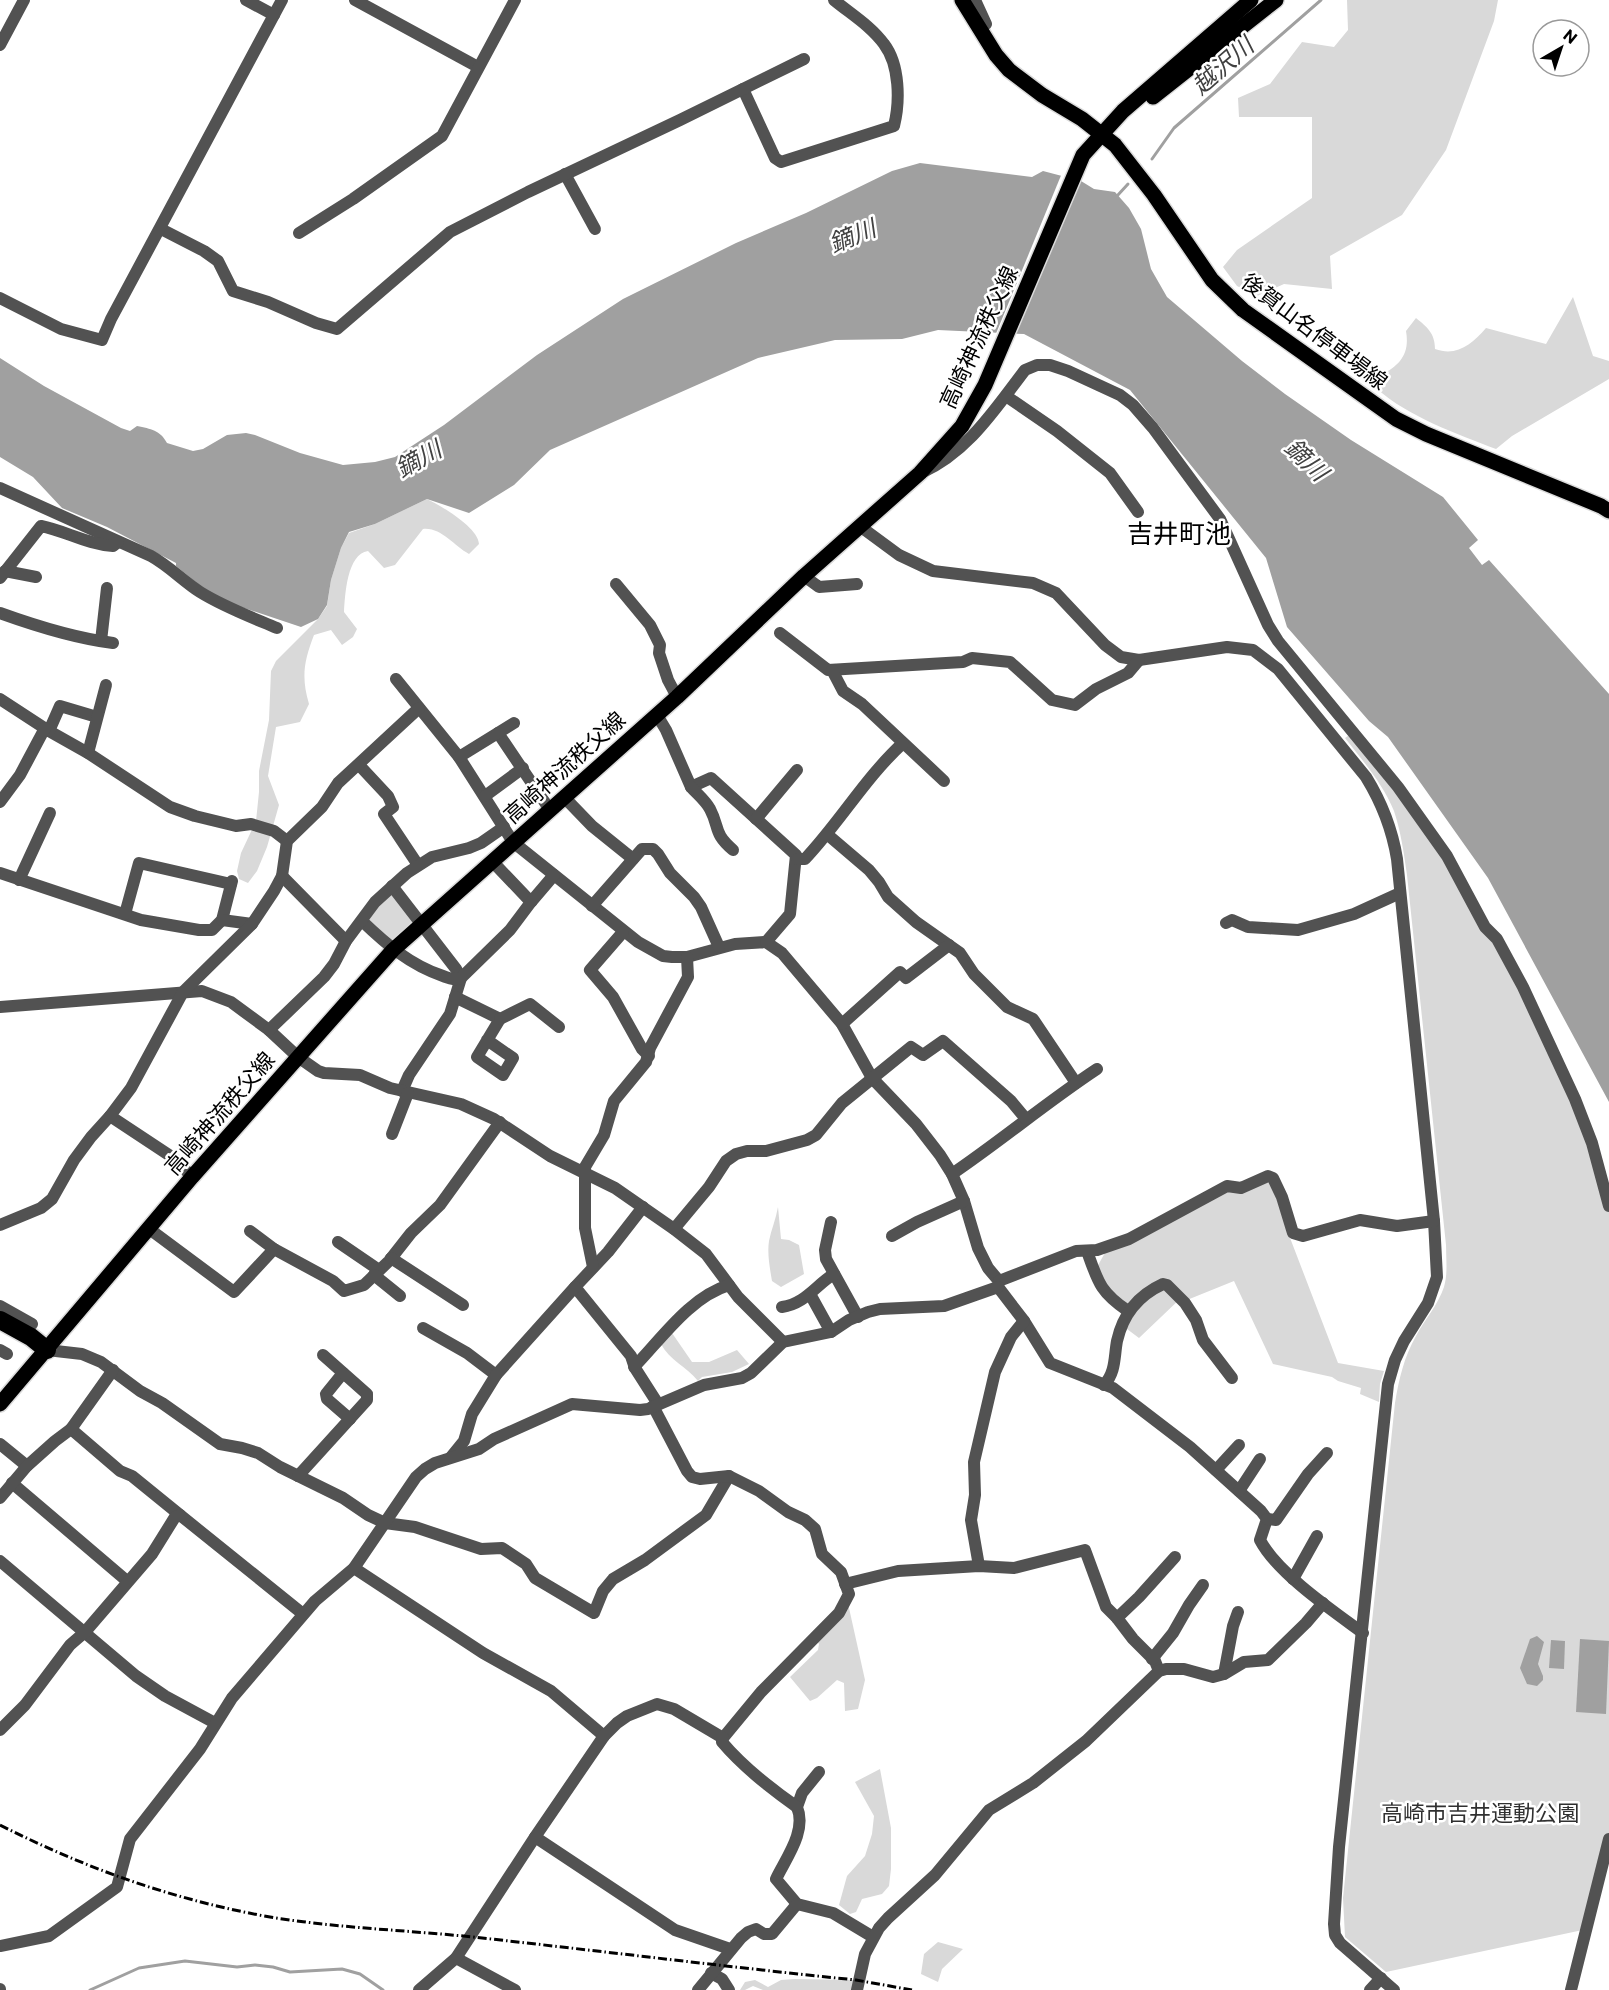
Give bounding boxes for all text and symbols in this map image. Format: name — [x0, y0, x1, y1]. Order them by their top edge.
north arrow — [1531, 18, 1591, 78]
text: N — [1560, 25, 1581, 47]
water label: 越沢川 — [1185, 28, 1261, 100]
water label: 鏑川 — [824, 211, 882, 257]
street label: 高崎神流秩父線 — [933, 262, 1023, 412]
street label: 後賀山名停車場線 — [1237, 267, 1393, 395]
water label: 鏑川 — [390, 432, 449, 482]
water label: 鏑川 — [1280, 432, 1336, 488]
district label: 吉井町池 — [1127, 517, 1231, 548]
street label: 高崎神流秩父線 — [498, 705, 630, 829]
street label: 高崎神流秩父線 — [158, 1046, 280, 1180]
park label: 高崎市吉井運動公園 — [1381, 1799, 1579, 1826]

